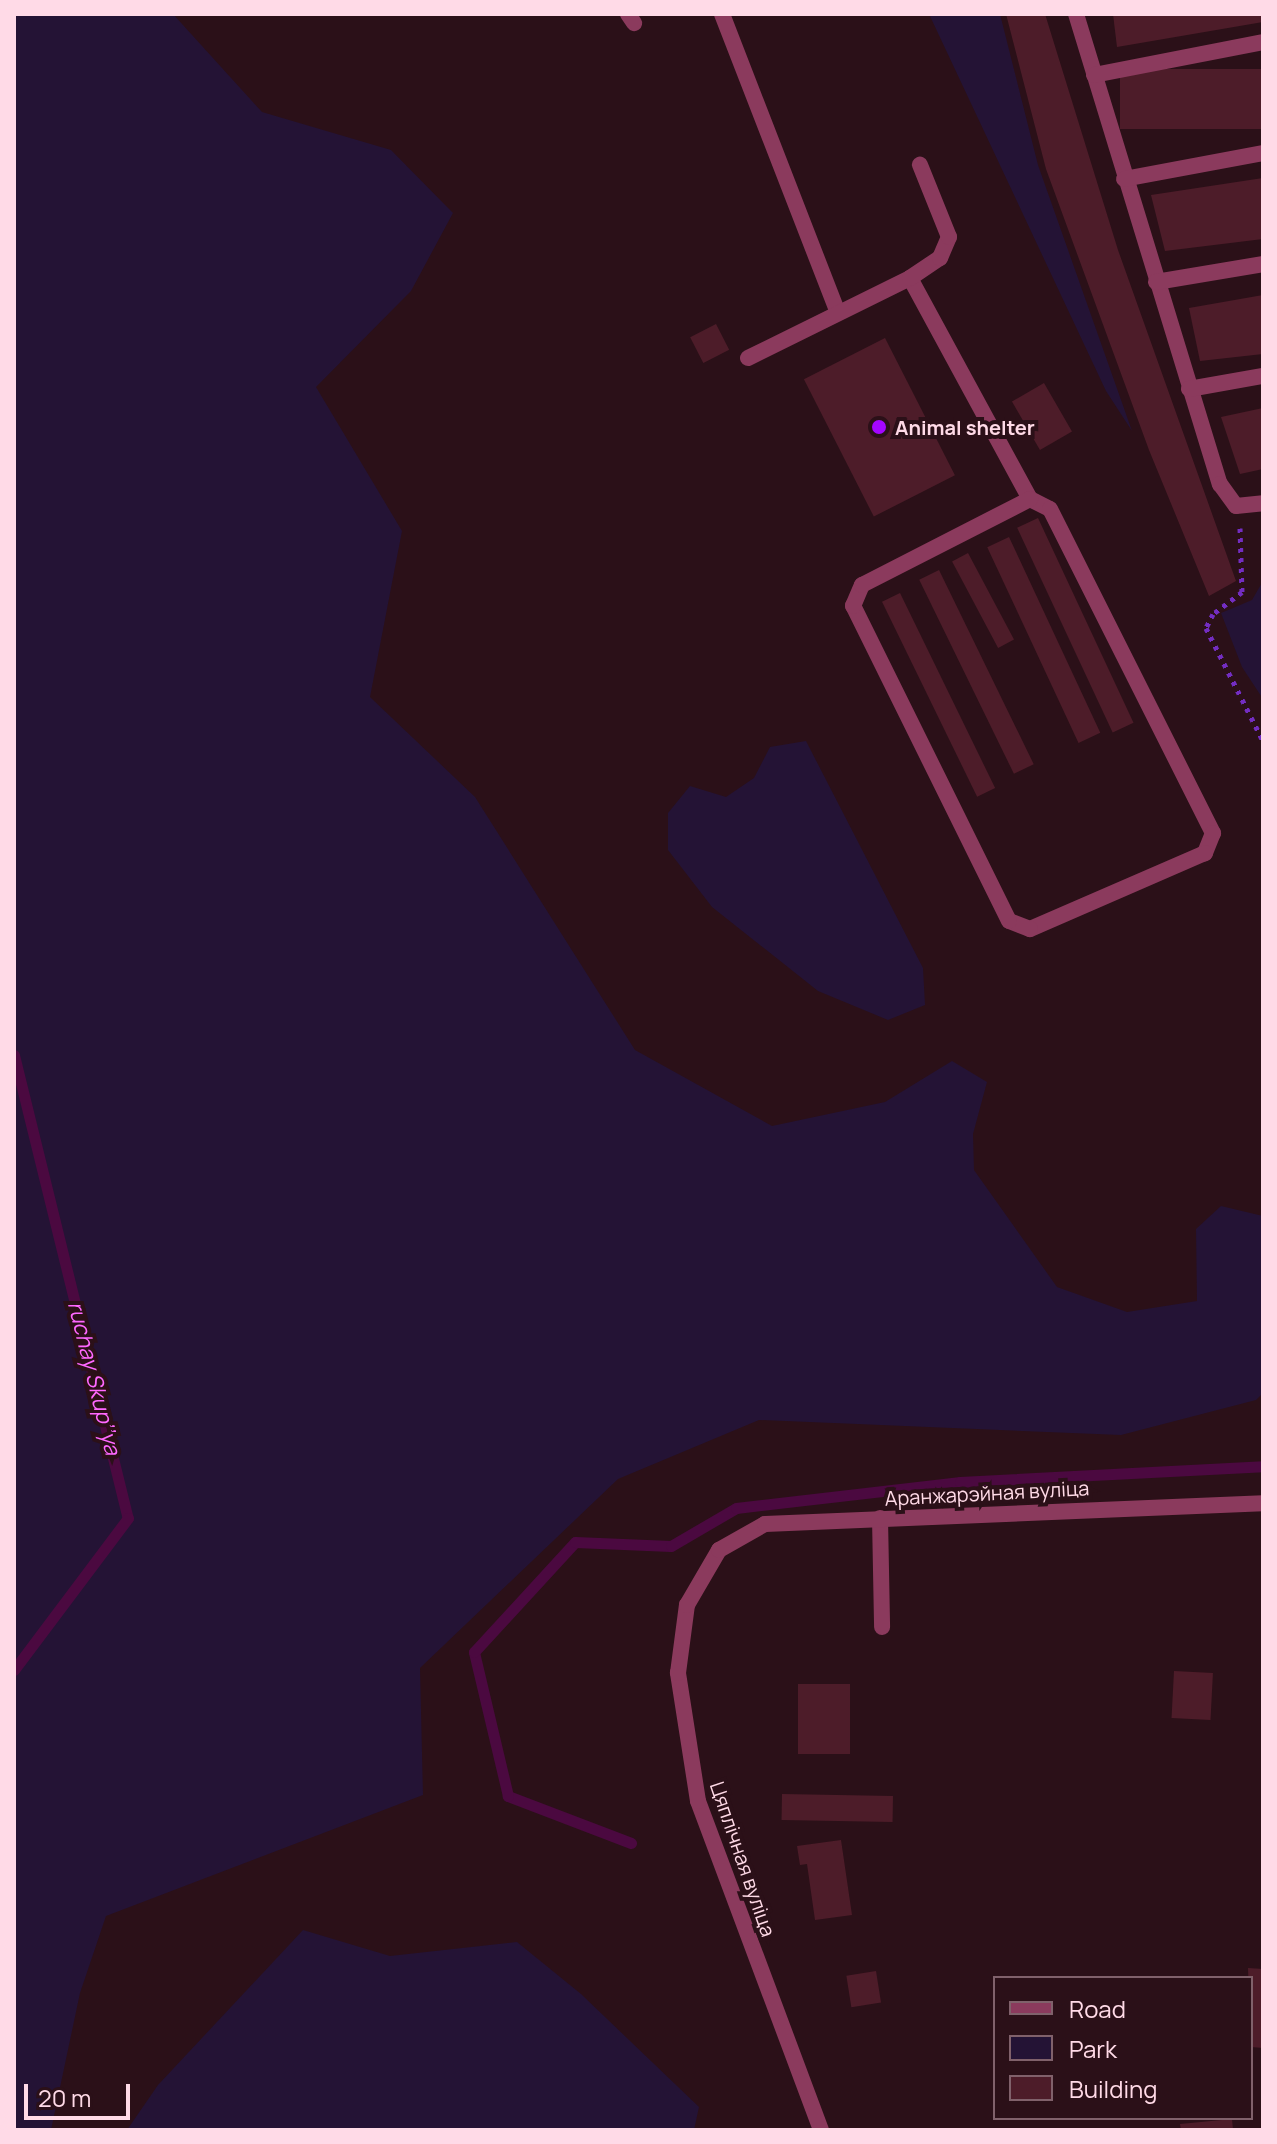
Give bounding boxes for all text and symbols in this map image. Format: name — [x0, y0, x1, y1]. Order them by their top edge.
place label: Animal shelter — [895, 415, 1035, 439]
marker: Animal shelter — [870, 418, 888, 436]
water label: ruchay Skup’’ya — [62, 1298, 126, 1458]
street label: Аранжарэйная вуліца — [884, 1476, 1090, 1510]
street label: Цяплічная вуліца — [705, 1778, 781, 1940]
legend — [993, 1976, 1253, 2120]
text: Road — [1069, 1992, 1126, 2025]
text: Park — [1069, 2032, 1117, 2065]
scale bar — [28, 2068, 134, 2118]
text: Building — [1069, 2072, 1157, 2105]
text: 20 m — [38, 2081, 91, 2114]

